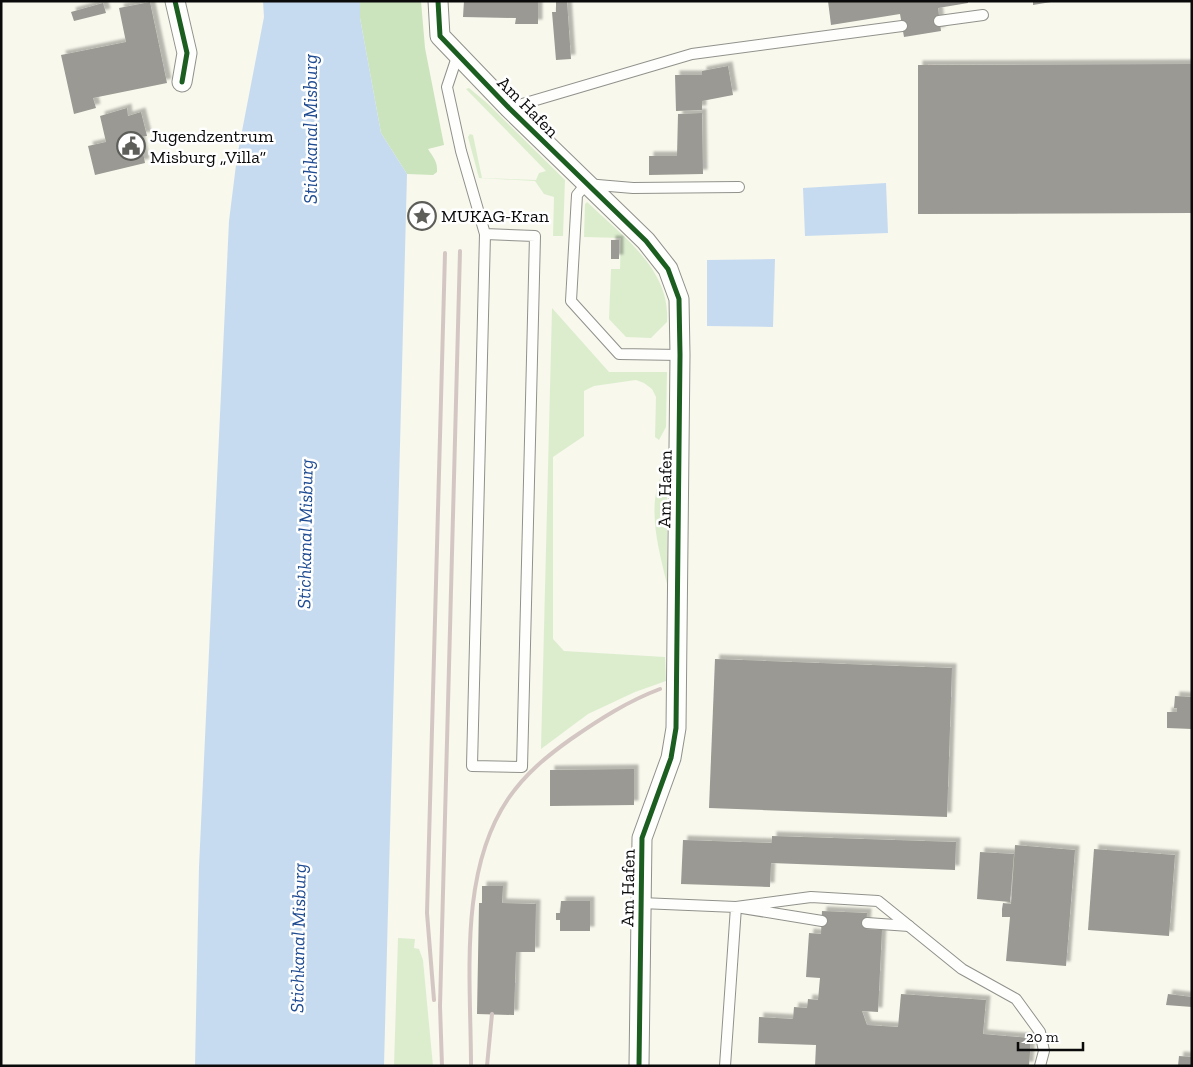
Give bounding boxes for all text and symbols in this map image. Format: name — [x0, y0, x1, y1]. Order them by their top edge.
water label: Stichkanal Misburg — [299, 54, 322, 204]
street label: Am Hafen — [493, 72, 564, 143]
place label: Jugendzentrum Misburg „Villa“ — [150, 125, 274, 168]
public building icon: Jugendzentrum Misburg „Villa“ — [116, 131, 146, 161]
place icon: MUKAG-Kran — [407, 201, 437, 231]
place label: MUKAG-Kran — [441, 205, 550, 227]
street label: Am Hafen — [653, 449, 677, 528]
water label: Stichkanal Misburg — [292, 459, 318, 609]
street label: Am Hafen — [616, 848, 640, 927]
water label: Stichkanal Misburg — [285, 863, 311, 1013]
scale bar — [1018, 1020, 1083, 1052]
text: 20 m — [1026, 1028, 1059, 1046]

